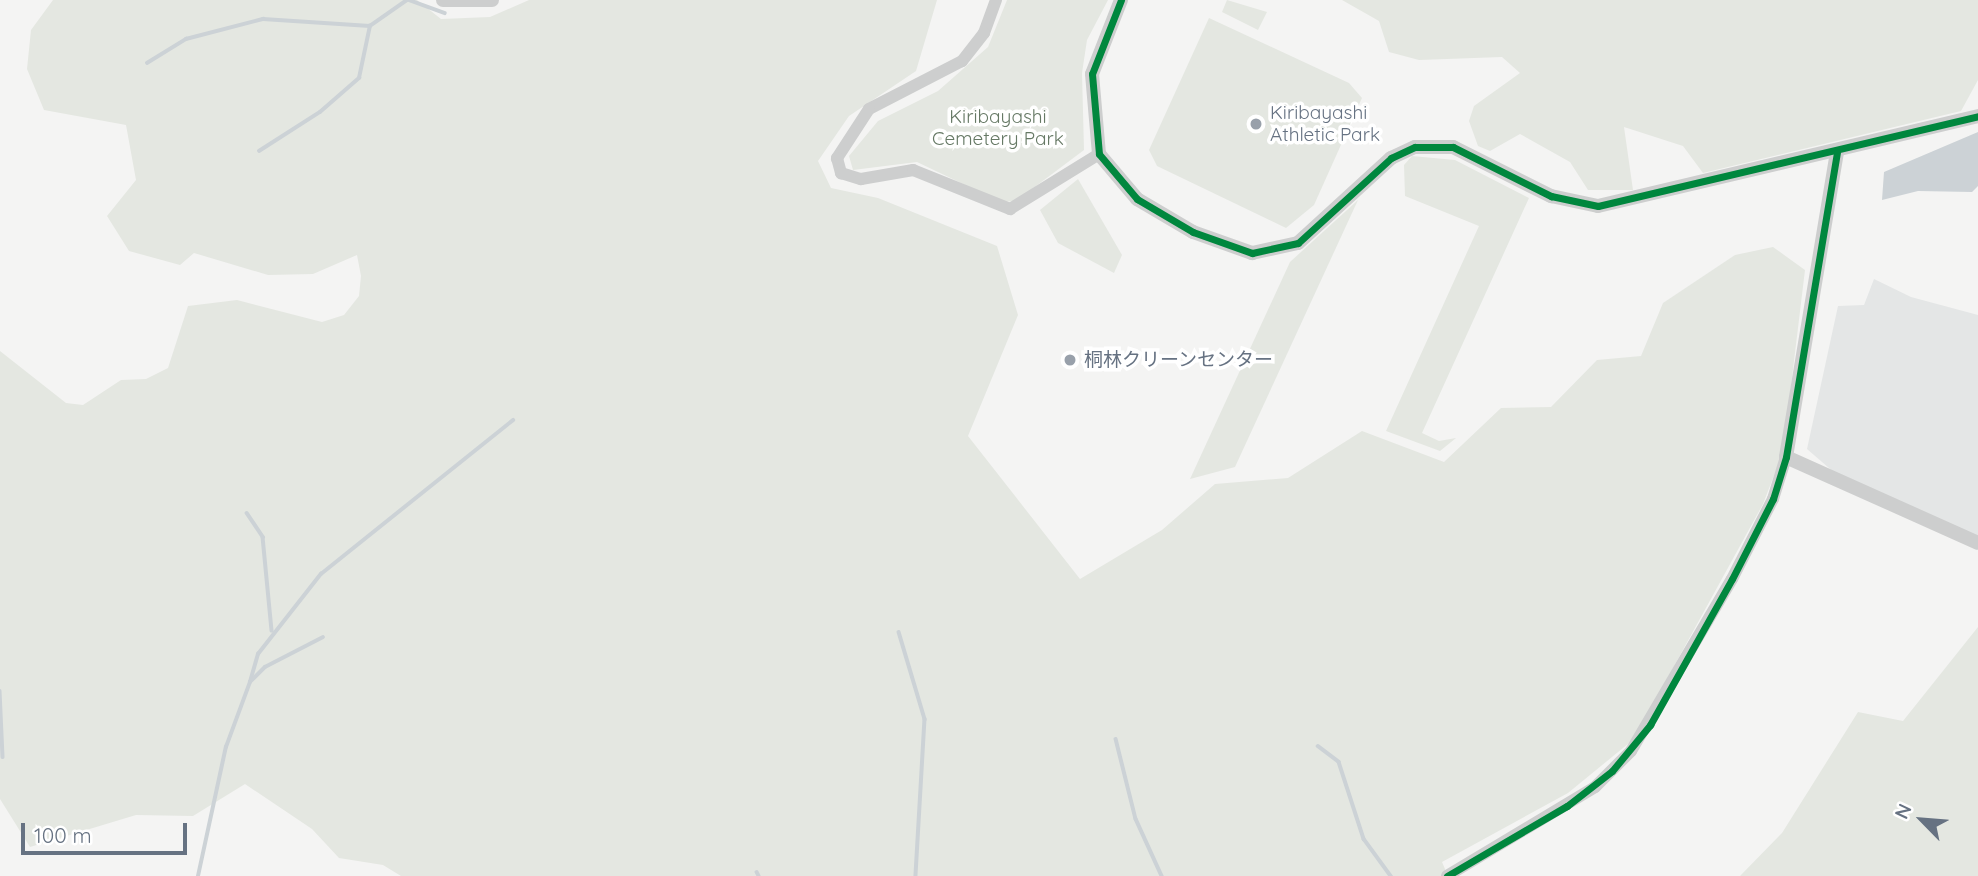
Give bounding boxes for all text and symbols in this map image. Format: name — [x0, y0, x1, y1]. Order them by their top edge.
place label: Kiribayashi Athletic Park — [1270, 102, 1380, 146]
park label: Kiribayashi Cemetery Park — [932, 106, 1064, 150]
marker: Kiribayashi Athletic Park — [1248, 116, 1264, 132]
place label: 桐林クリーンセンター — [1084, 349, 1274, 371]
marker: 桐林クリーンセンター — [1062, 352, 1078, 368]
north arrow — [1887, 785, 1957, 855]
text: N — [1889, 800, 1917, 823]
scale bar — [24, 810, 191, 854]
text: 100 m — [34, 822, 92, 848]

